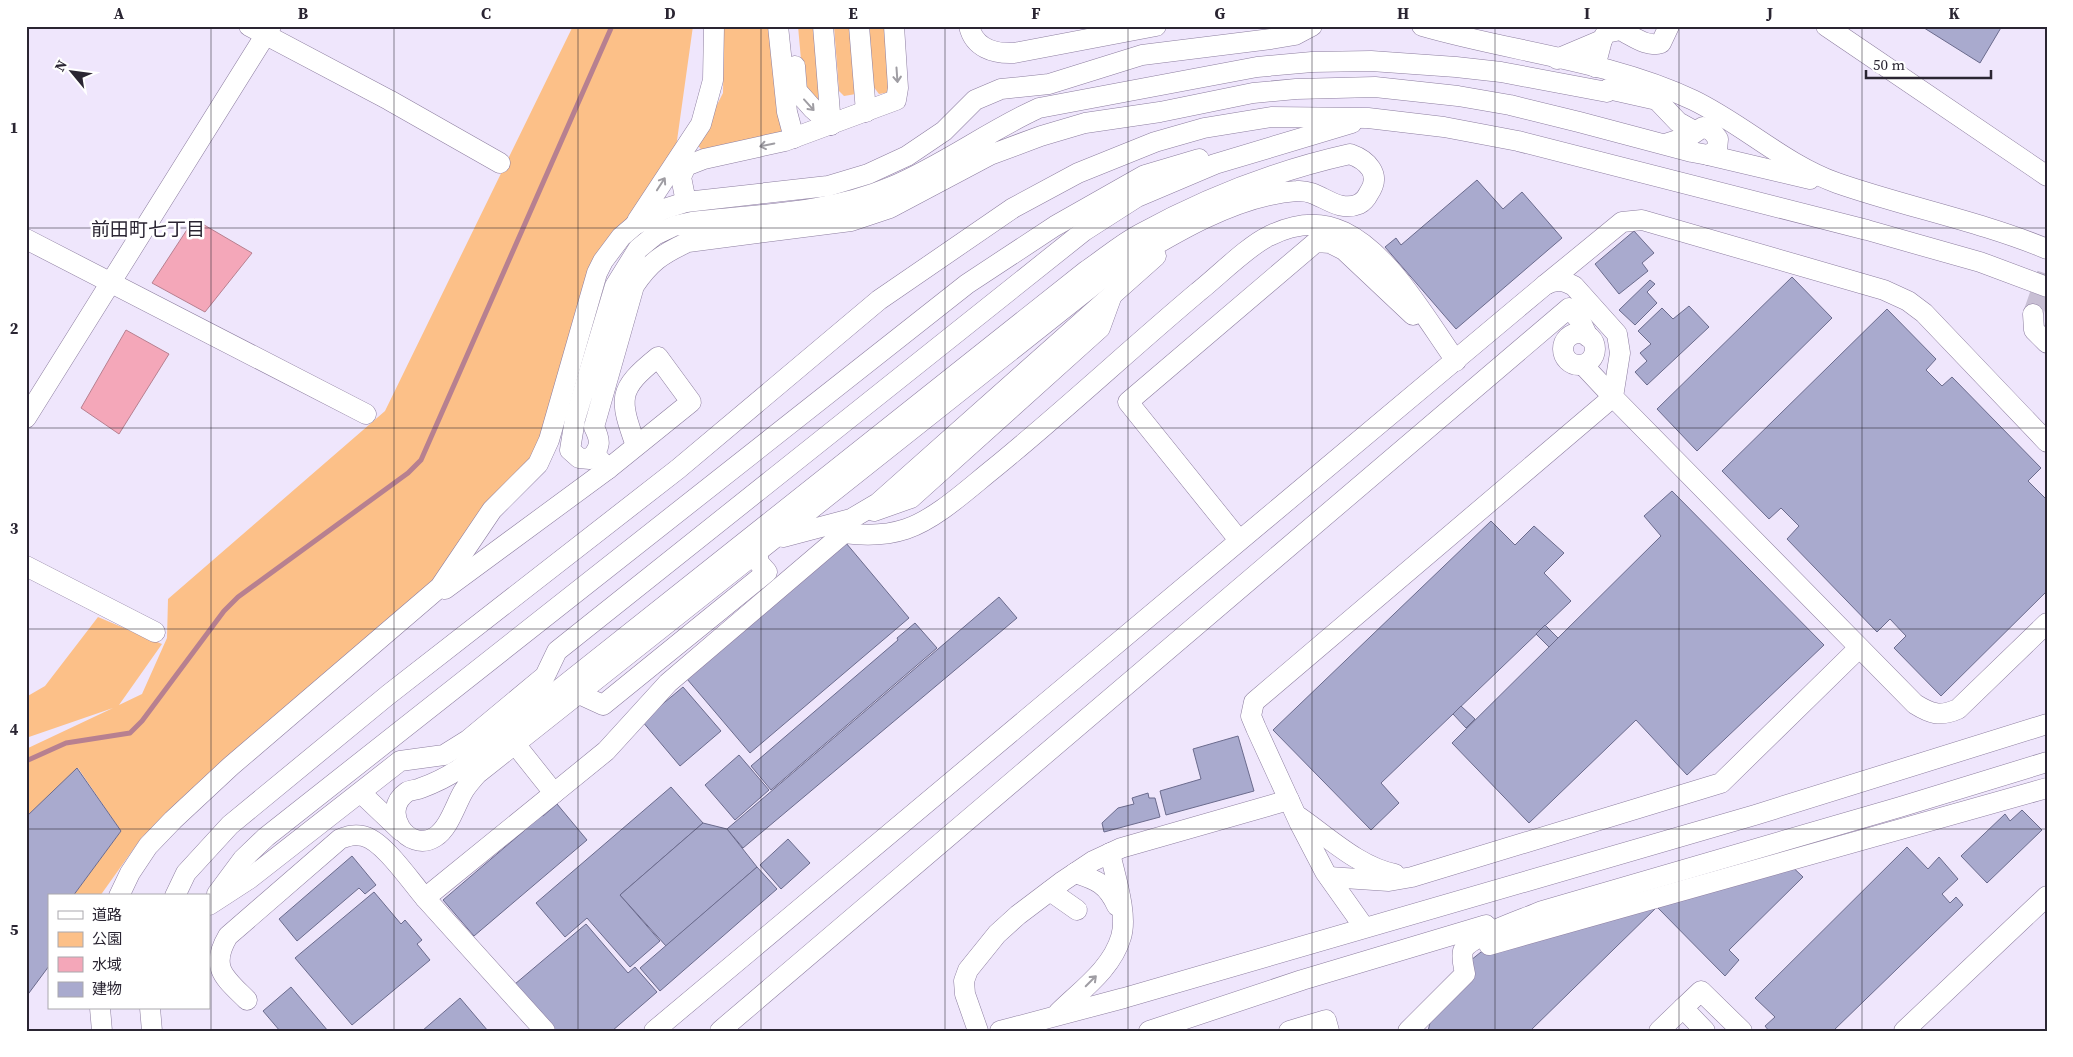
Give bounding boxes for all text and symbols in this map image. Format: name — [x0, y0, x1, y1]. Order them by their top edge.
text: A — [114, 2, 125, 24]
text: B — [298, 2, 309, 24]
text: C — [481, 2, 491, 24]
text: D — [664, 2, 676, 24]
text: E — [848, 2, 858, 24]
text: F — [1031, 2, 1041, 24]
text: G — [1215, 2, 1226, 24]
text: H — [1397, 2, 1409, 24]
text: I — [1584, 2, 1590, 24]
text: J — [1766, 2, 1773, 24]
text: K — [1948, 2, 1960, 24]
north arrow — [48, 48, 98, 98]
scale bar — [1866, 48, 1990, 80]
text: 50 m — [1873, 54, 1905, 75]
text: N — [49, 56, 72, 75]
one-way arrow — [893, 67, 902, 83]
one-way arrow — [803, 99, 815, 111]
text: 1 — [10, 116, 18, 138]
one-way arrow — [759, 141, 775, 151]
one-way arrow — [657, 177, 667, 191]
district label: 前田町七丁目 — [91, 216, 205, 242]
text: 2 — [10, 317, 19, 339]
text: 3 — [10, 517, 19, 539]
text: 4 — [10, 718, 19, 740]
legend — [48, 894, 210, 1010]
text: 道路 — [92, 904, 122, 925]
text: 5 — [10, 918, 19, 940]
text: 公園 — [92, 928, 122, 949]
text: 水域 — [92, 954, 122, 975]
one-way arrow — [1085, 975, 1097, 987]
text: 建物 — [92, 978, 122, 999]

